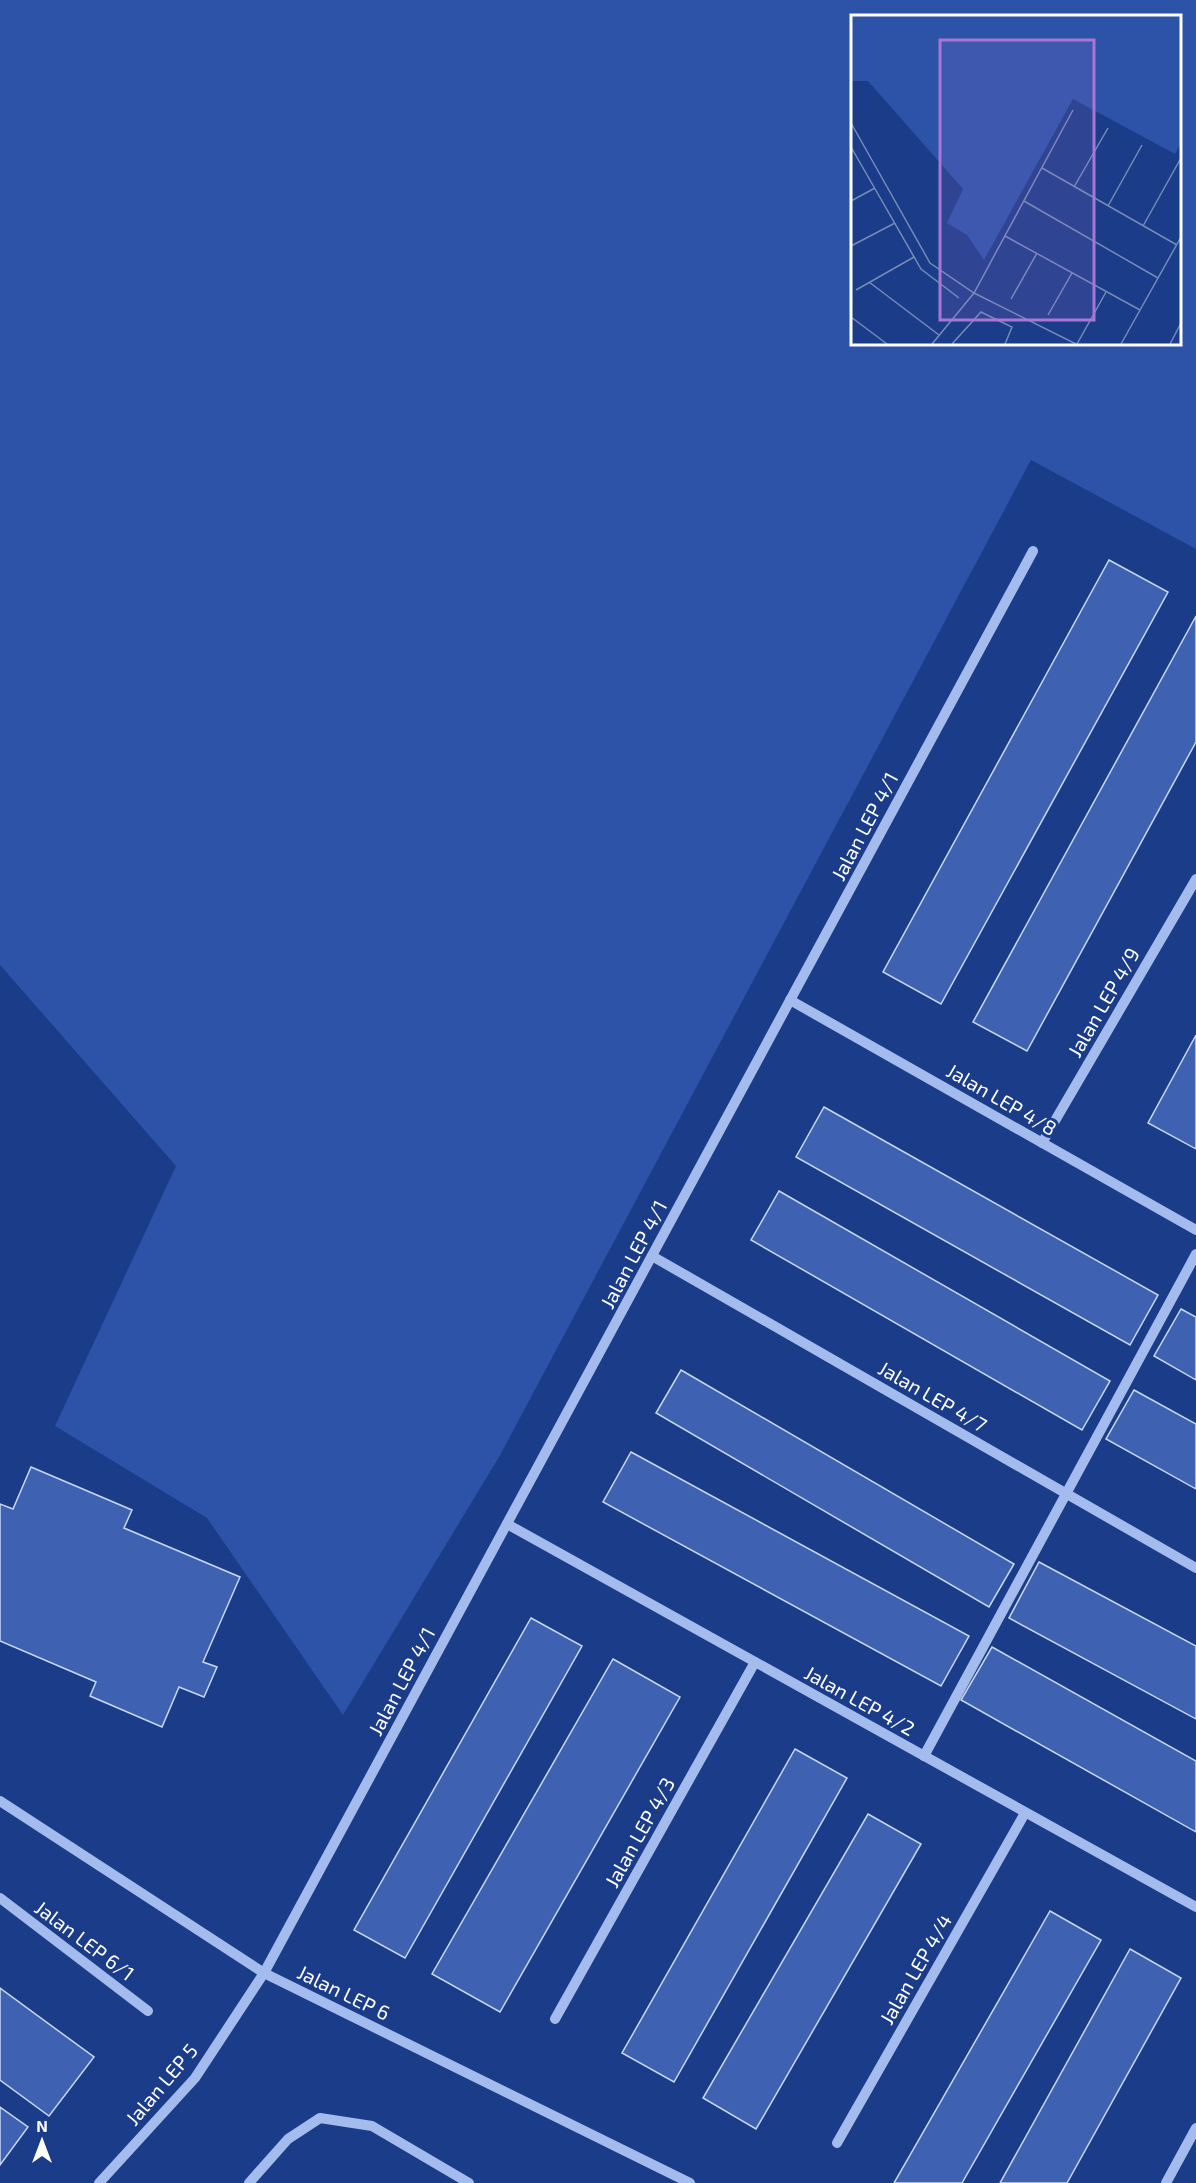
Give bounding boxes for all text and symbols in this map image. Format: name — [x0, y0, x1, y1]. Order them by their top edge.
inset map — [851, 15, 1181, 345]
street label: Jalan LEP 4/1 — [826, 768, 902, 884]
street label: Jalan LEP 4/9 — [1062, 943, 1144, 1061]
street label: Jalan LEP 4/8 — [943, 1058, 1061, 1140]
street label: Jalan LEP 4/1 — [595, 1196, 671, 1312]
street label: Jalan LEP 4/7 — [875, 1355, 991, 1437]
street label: Jalan LEP 4/1 — [363, 1623, 439, 1739]
street label: Jalan LEP 4/2 — [801, 1660, 919, 1740]
street label: Jalan LEP 4/3 — [599, 1773, 679, 1891]
street label: Jalan LEP 6/1 — [31, 1895, 139, 1985]
street label: Jalan LEP 4/4 — [874, 1910, 956, 2028]
street label: Jalan LEP 6 — [294, 1959, 394, 2025]
street label: Jalan LEP 5 — [120, 2038, 202, 2130]
north arrow — [12, 2111, 72, 2171]
text: N — [36, 2116, 48, 2135]

